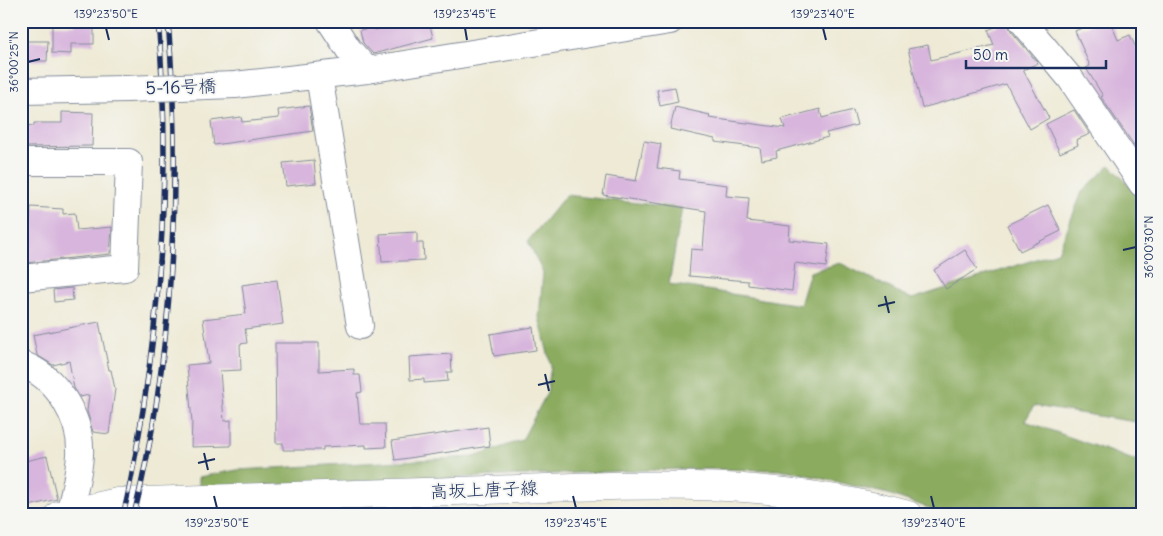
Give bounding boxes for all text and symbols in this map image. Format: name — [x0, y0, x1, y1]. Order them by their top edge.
text: 139°23'50"E — [74, 6, 138, 21]
text: 139°23'45"E — [434, 6, 496, 21]
text: 139°23'40"E — [791, 6, 855, 21]
text: 36°00'25"N — [6, 31, 21, 93]
scale bar — [966, 38, 1106, 70]
text: 50 m — [973, 45, 1008, 64]
street label: 5-16号橋 — [145, 74, 217, 99]
text: 36°00'30"N — [1141, 216, 1156, 278]
street label: 高坂上唐子線 — [430, 476, 538, 503]
text: 139°23'50"E — [185, 515, 249, 530]
text: 139°23'45"E — [545, 515, 607, 530]
text: 139°23'40"E — [902, 515, 966, 530]

